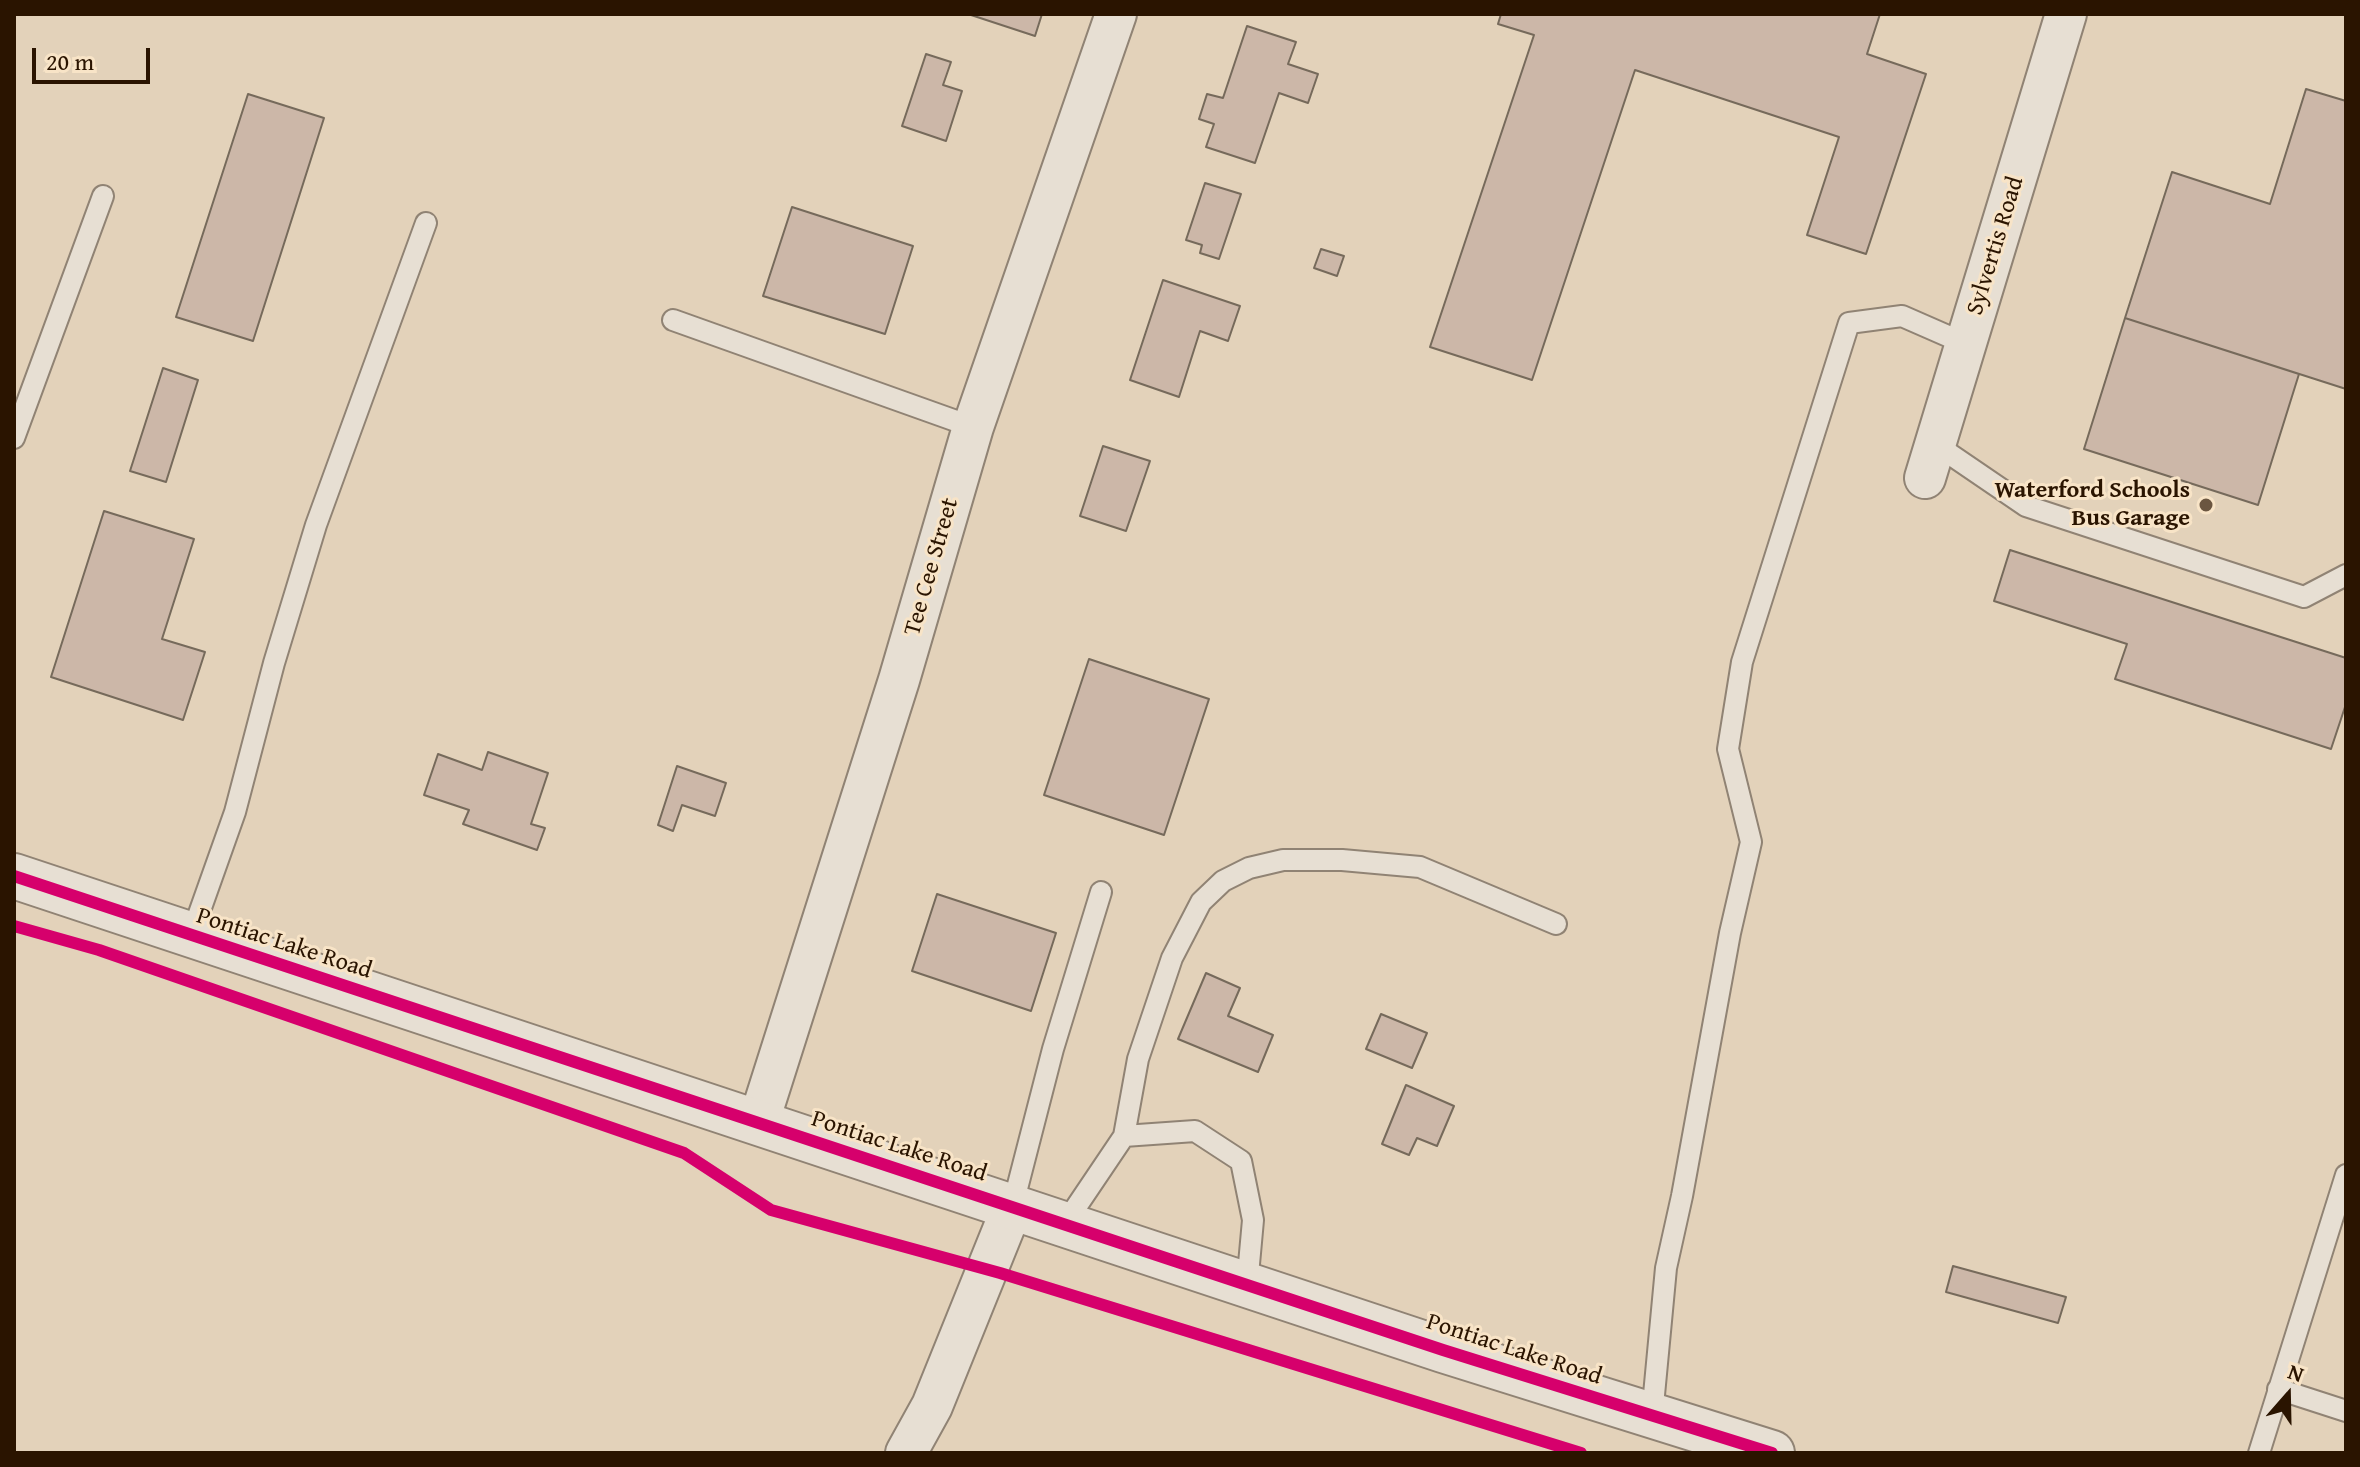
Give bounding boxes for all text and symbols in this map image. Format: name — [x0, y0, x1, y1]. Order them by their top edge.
scale bar — [36, 32, 154, 82]
text: 20 m — [46, 44, 94, 79]
street label: Sylvertis Road — [1961, 173, 2031, 319]
place label: Waterford Schools Bus Garage — [1995, 477, 2190, 533]
street label: Tee Cee Street — [899, 495, 965, 639]
marker: Waterford Schools Bus Garage — [2197, 496, 2215, 514]
street label: Pontiac Lake Road — [193, 902, 375, 986]
street label: Pontiac Lake Road — [808, 1105, 990, 1189]
street label: Pontiac Lake Road — [1423, 1308, 1605, 1392]
north arrow — [2248, 1355, 2328, 1435]
text: N — [2284, 1355, 2309, 1390]

